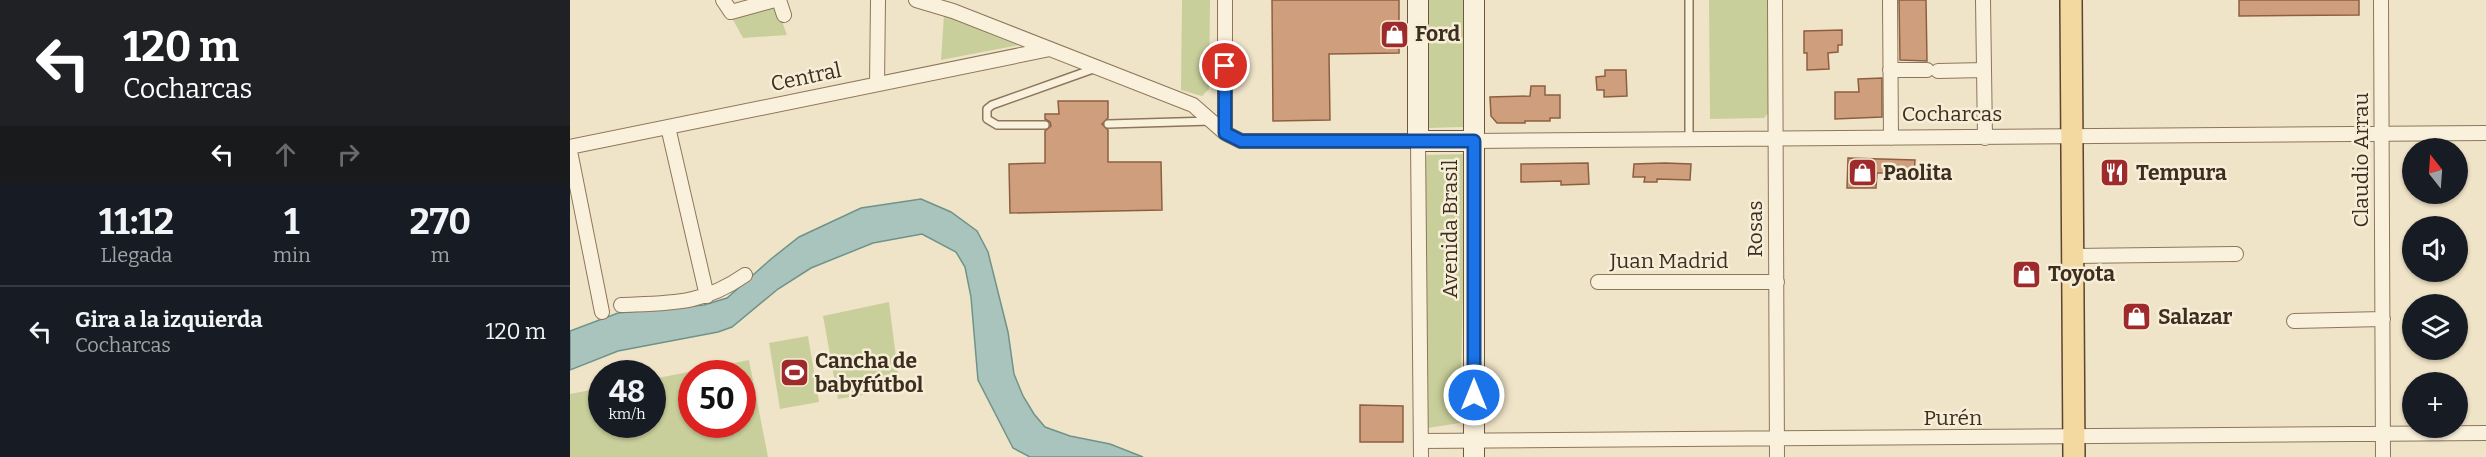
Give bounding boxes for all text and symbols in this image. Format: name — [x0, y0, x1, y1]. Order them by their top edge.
shop icon: Ford — [1378, 18, 1410, 50]
place label: Ford — [1415, 21, 1461, 47]
text: 120 m — [123, 22, 239, 72]
icon: left — [24, 24, 102, 102]
pin — [1199, 40, 1250, 91]
icon: arrive — [1208, 49, 1241, 82]
street label: Central — [768, 57, 844, 97]
text: Cocharcas — [123, 73, 252, 105]
street label: Claudio Arrau — [2348, 93, 2374, 227]
street label: Cocharcas — [1902, 101, 2002, 127]
icon: left — [206, 138, 239, 171]
icon: ahead — [269, 138, 302, 171]
icon: right — [332, 138, 365, 171]
north arrow — [2402, 138, 2468, 204]
map controls — [2402, 138, 2468, 438]
shop icon: Paolita — [1846, 157, 1878, 189]
restaurant icon: Tempura — [2099, 157, 2131, 189]
street label: Avenida Brasil — [1437, 159, 1463, 299]
place label: Paolita — [1883, 160, 1953, 186]
place label: Tempura — [2136, 160, 2227, 186]
text: 11:12 — [99, 200, 174, 244]
text: 1 — [284, 200, 300, 244]
text: 270 — [409, 200, 471, 244]
street label: Rosas — [1742, 200, 1768, 258]
button: sound — [2402, 216, 2468, 282]
text: Llegada — [100, 243, 173, 267]
text: min — [273, 243, 311, 267]
text: m — [431, 243, 450, 267]
street label: Juan Madrid — [1609, 248, 1728, 274]
shop icon: Toyota — [2011, 258, 2043, 290]
place label: Toyota — [2048, 261, 2115, 287]
button: layers — [2402, 294, 2468, 360]
shop icon: Salazar — [2121, 301, 2153, 333]
place label: Salazar — [2158, 304, 2233, 330]
text: Gira a la izquierda — [75, 306, 263, 333]
icon: left — [24, 315, 57, 348]
text: 120 m — [486, 318, 546, 345]
text: Cocharcas — [75, 333, 171, 357]
place label: Cancha de babyfútbol — [815, 348, 924, 398]
sports icon: Cancha de babyfútbol — [778, 357, 810, 389]
speed limit sign: 50 — [678, 360, 756, 438]
position arrow — [1442, 363, 1506, 427]
button: + — [2402, 372, 2468, 438]
text: 48 — [609, 374, 645, 410]
text: km/h — [608, 405, 646, 423]
street label: Purén — [1924, 405, 1982, 431]

